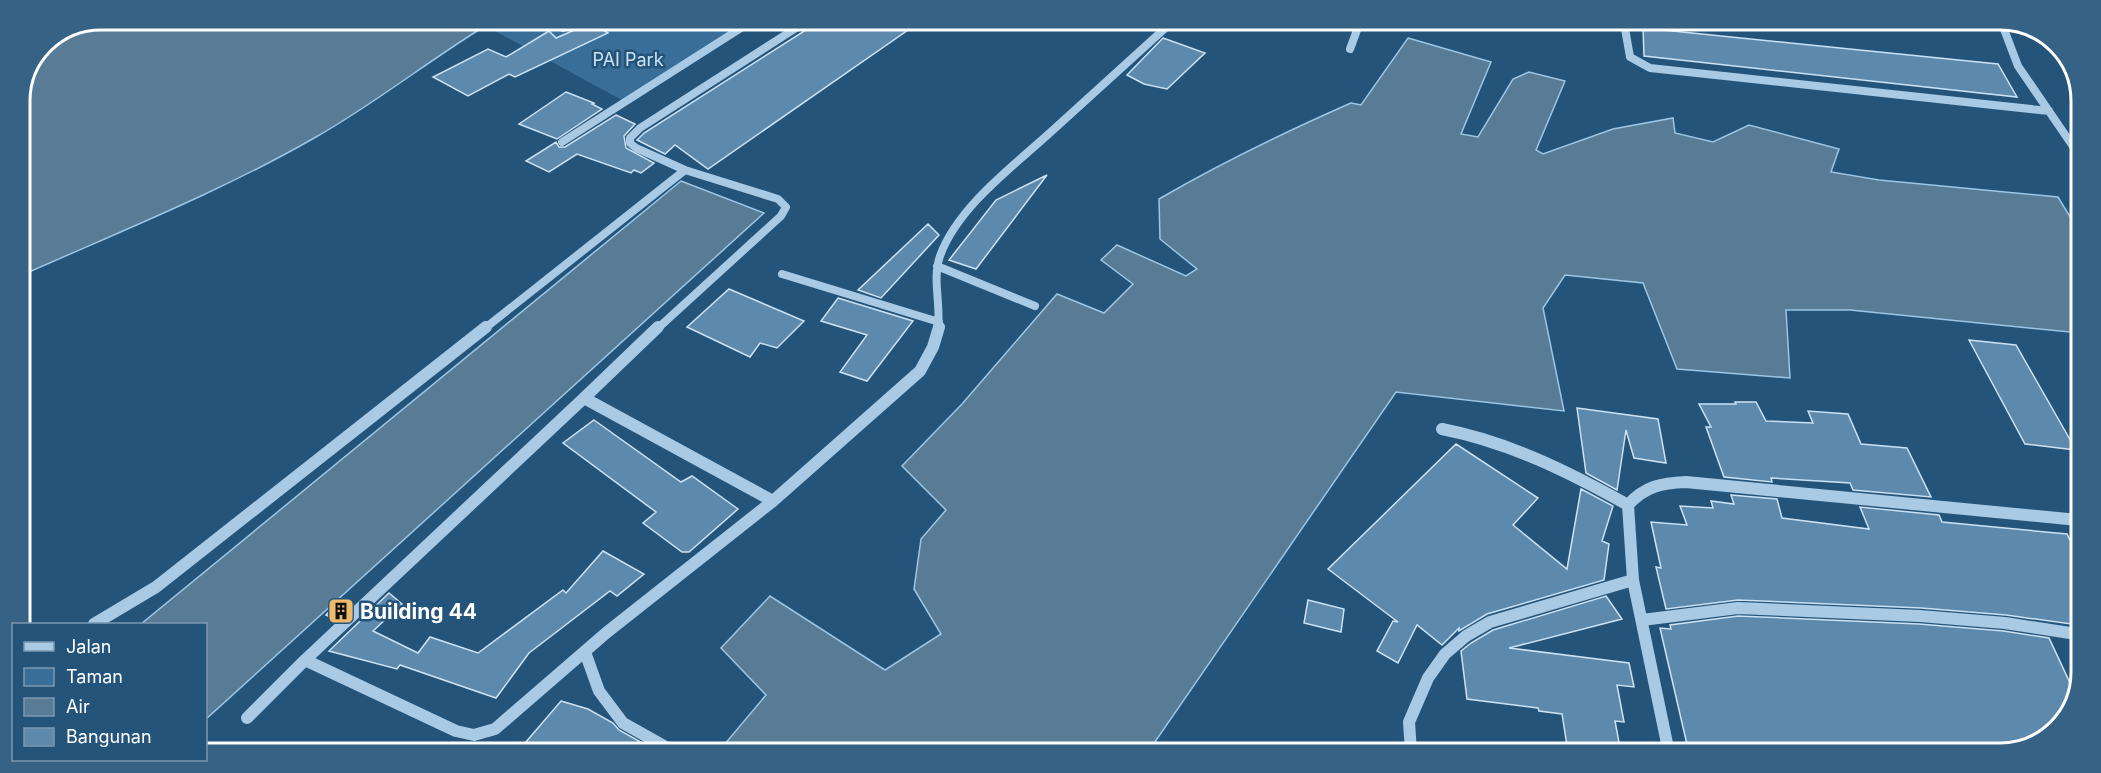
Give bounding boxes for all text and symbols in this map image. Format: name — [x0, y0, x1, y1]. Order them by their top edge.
park label: PAI Park — [592, 49, 664, 70]
building icon: Building 44 — [326, 596, 356, 626]
place label: Building 44 — [360, 599, 477, 624]
legend — [12, 623, 207, 761]
text: Jalan — [66, 636, 111, 657]
text: Taman — [66, 666, 123, 687]
text: Air — [66, 696, 90, 717]
text: Bangunan — [66, 726, 152, 747]

